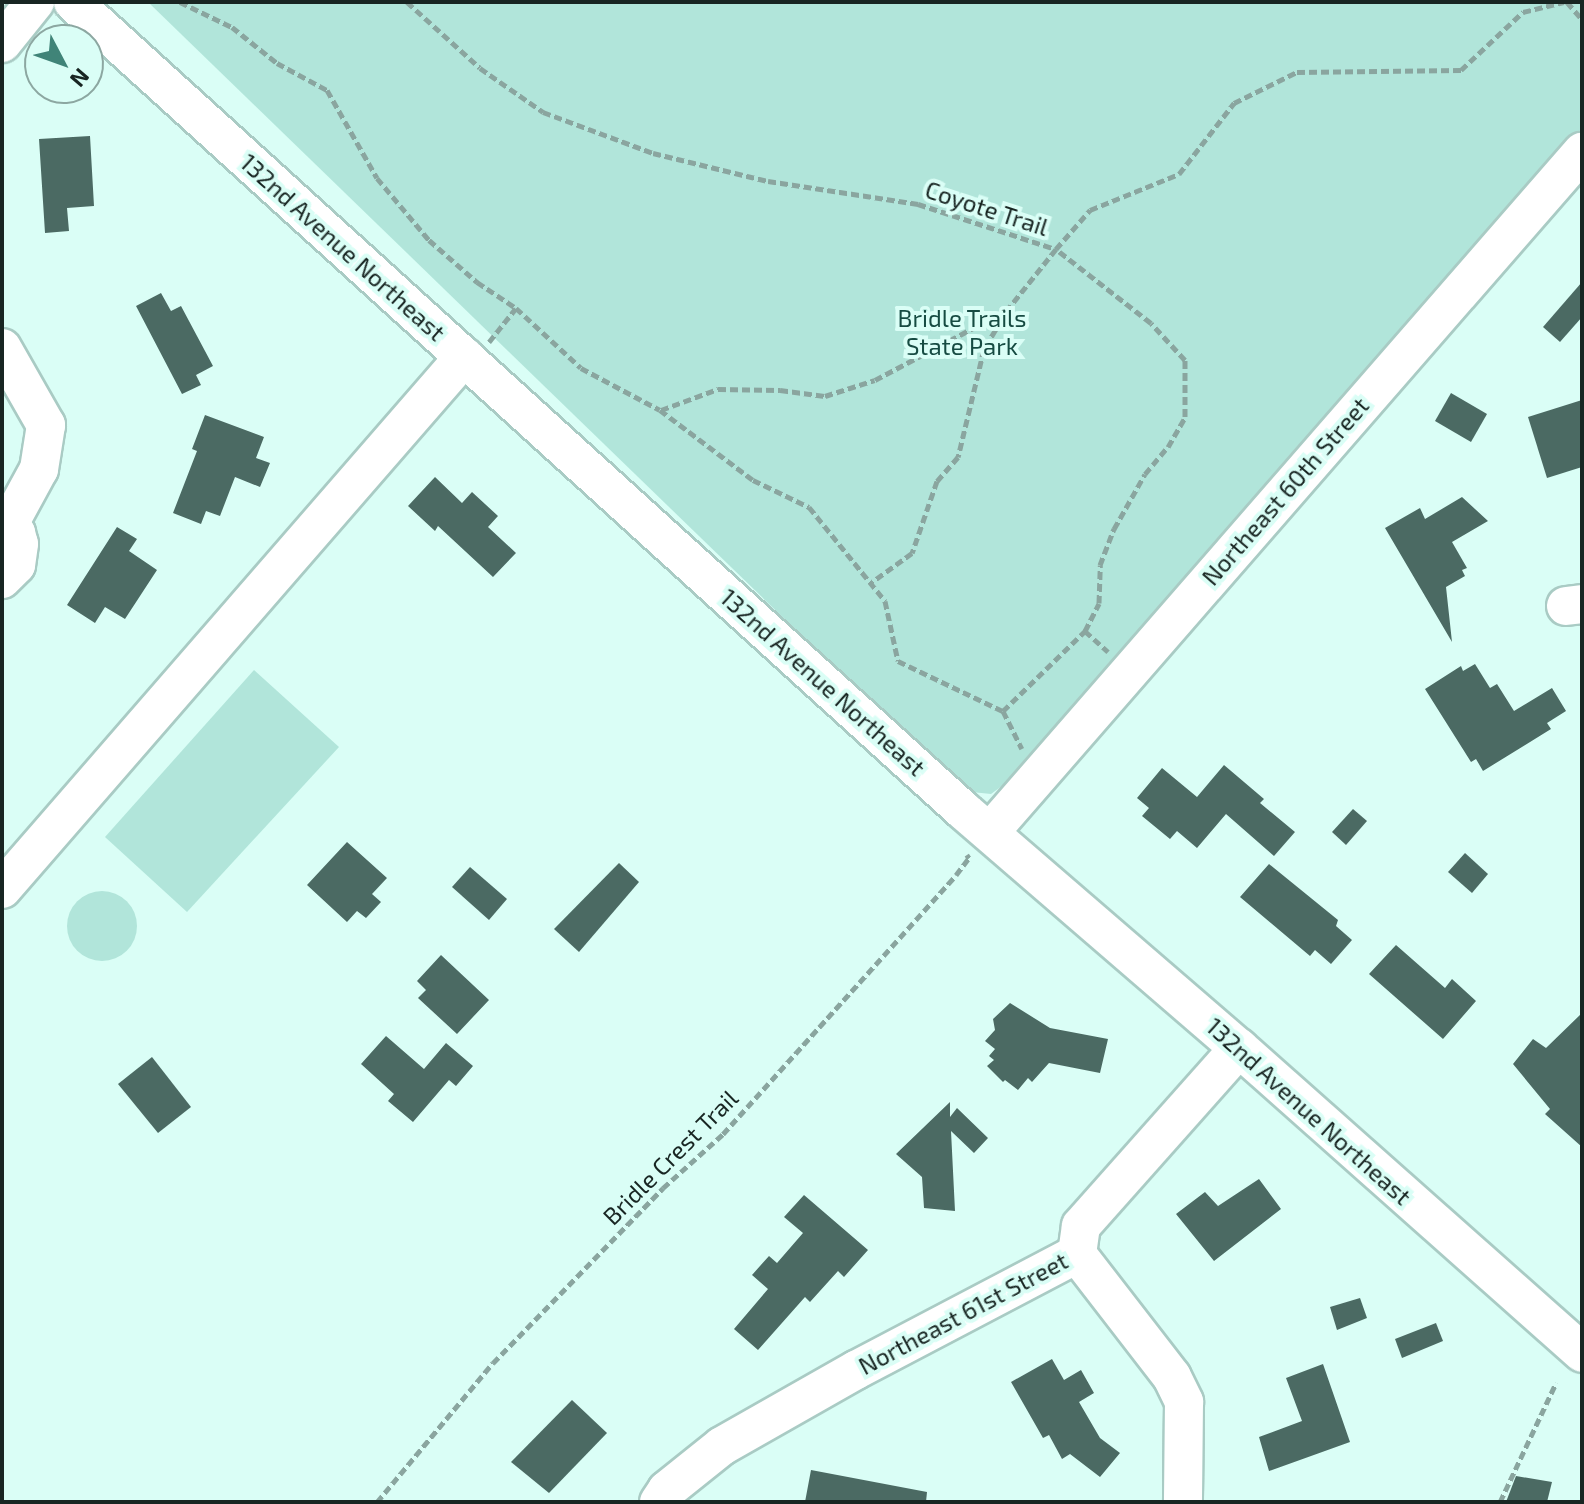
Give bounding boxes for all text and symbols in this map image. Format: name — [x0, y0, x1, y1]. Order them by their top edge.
north arrow — [24, 24, 104, 104]
text: N — [66, 64, 96, 93]
street label: 132nd Avenue Northeast — [235, 147, 451, 347]
street label: Coyote Trail — [922, 174, 1052, 242]
park label: Bridle Trails State Park — [897, 304, 1027, 360]
street label: Northeast 60th Street — [1196, 391, 1374, 591]
street label: 132nd Avenue Northeast — [715, 582, 931, 782]
street label: 132nd Avenue Northeast — [1201, 1011, 1417, 1211]
street label: Bridle Crest Trail — [596, 1083, 744, 1231]
street label: Northeast 61st Street — [854, 1246, 1072, 1380]

